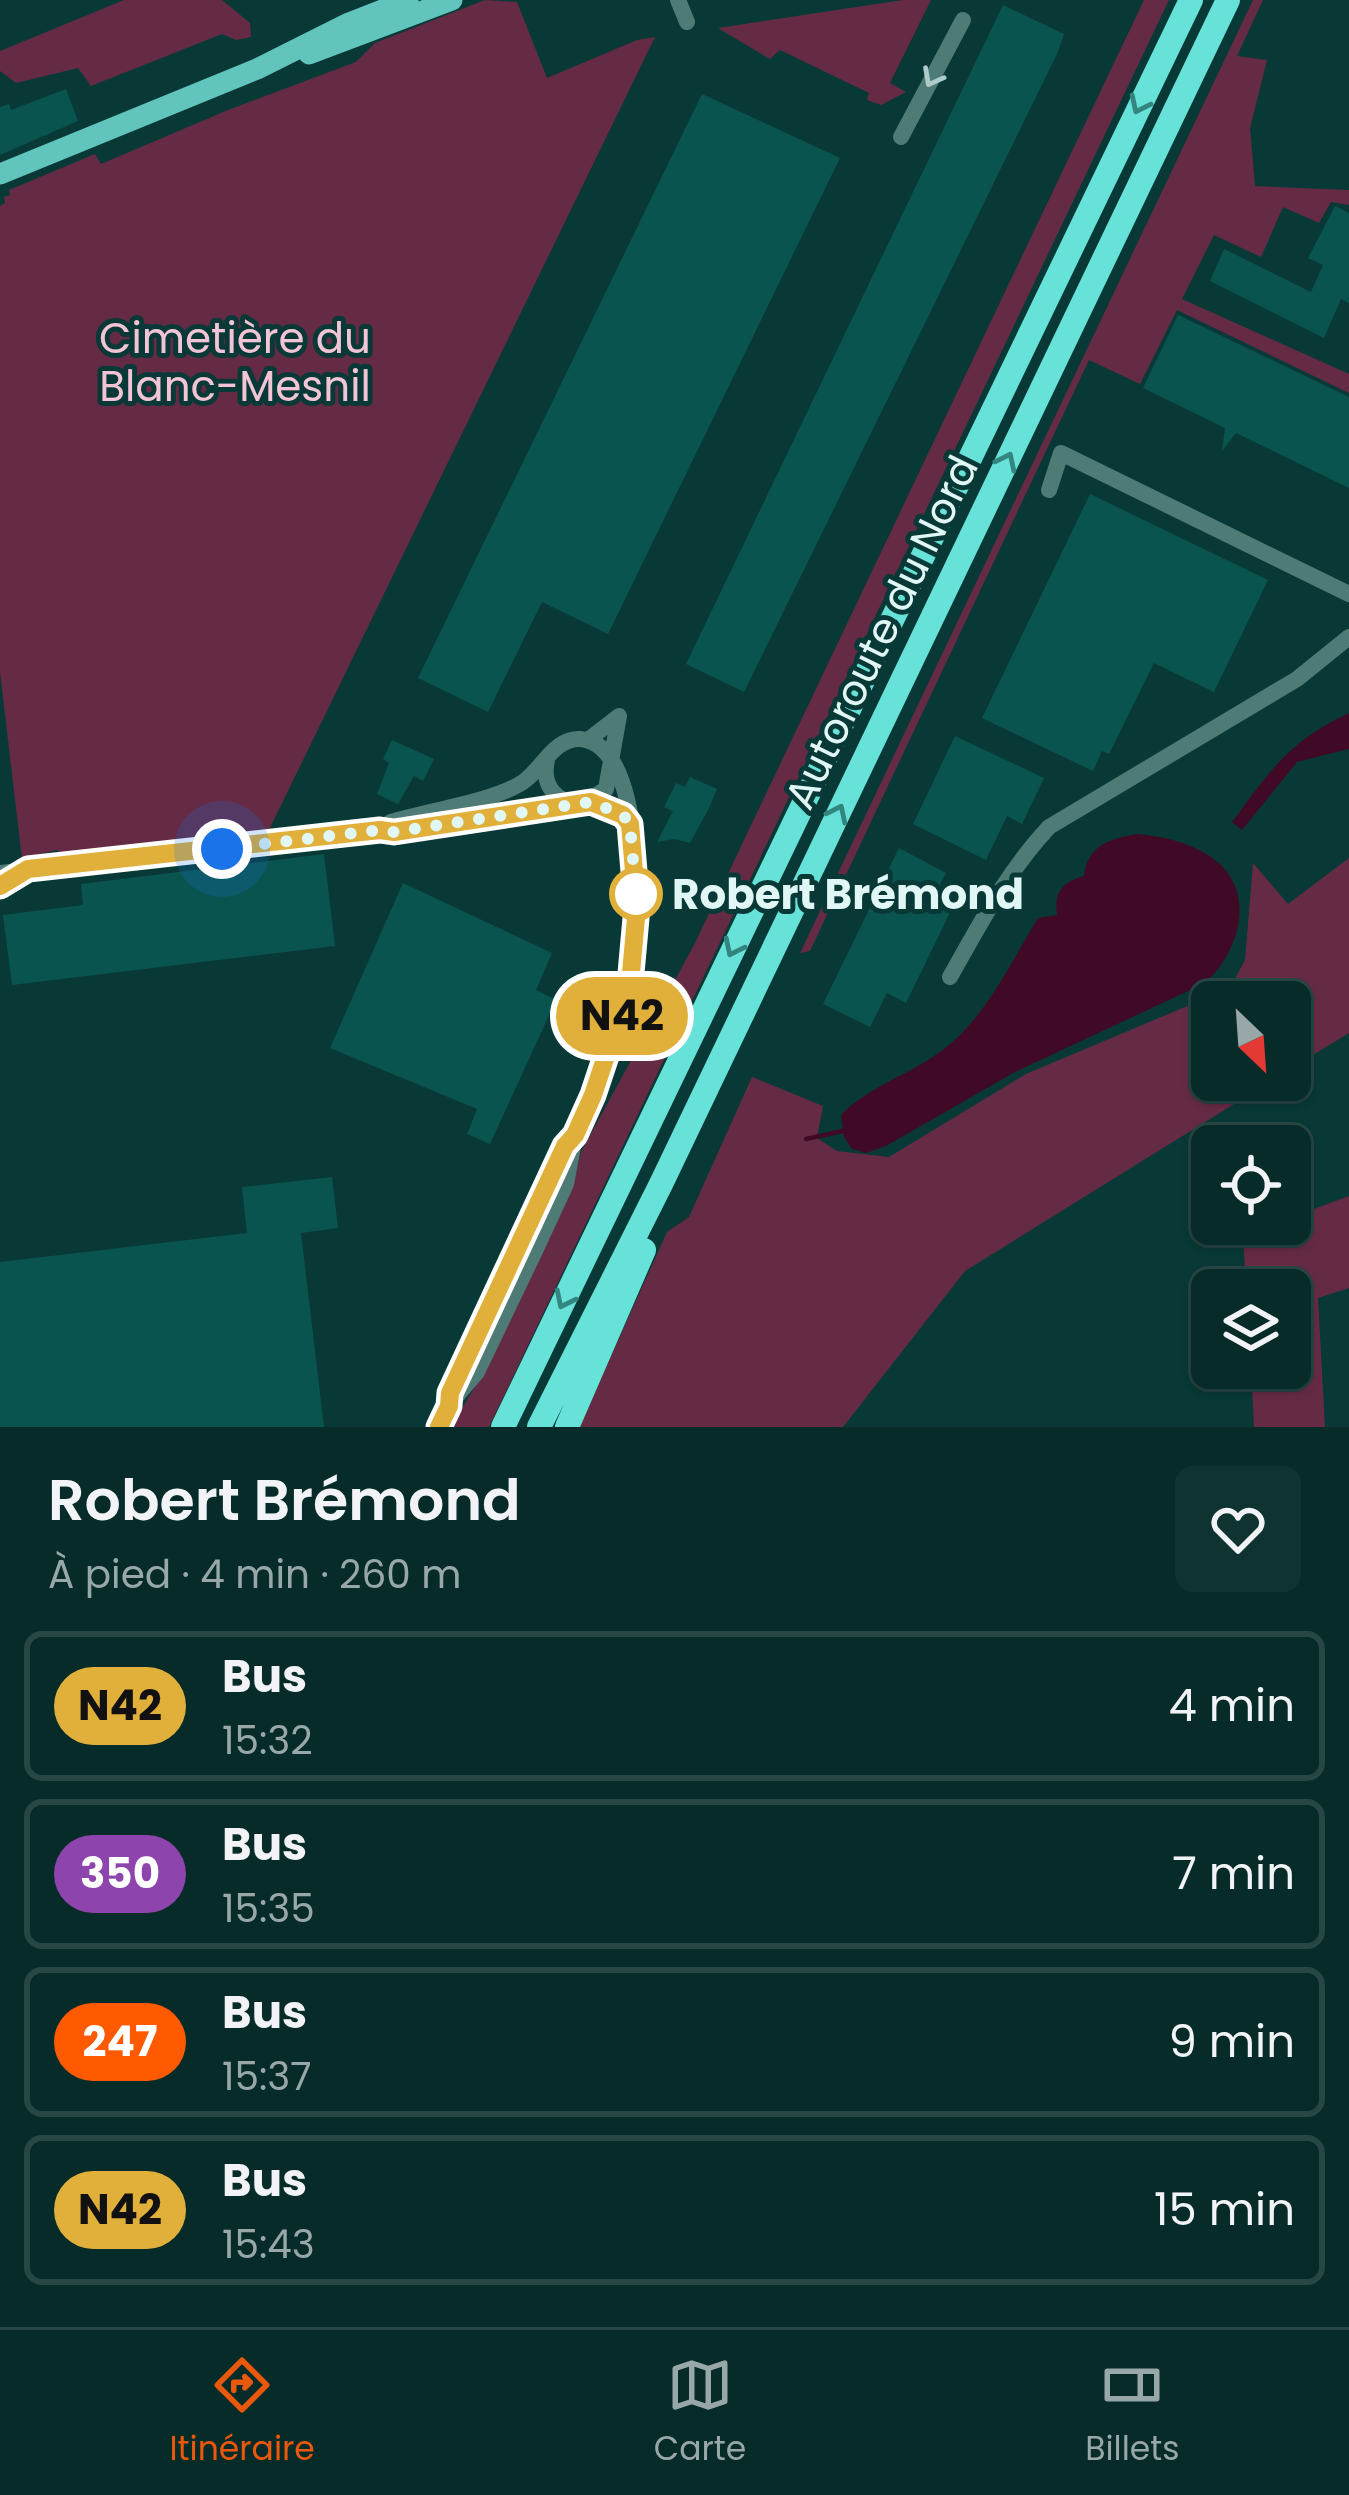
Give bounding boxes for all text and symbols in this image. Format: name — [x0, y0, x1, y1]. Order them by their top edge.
one-way arrow — [923, 66, 946, 87]
one-way arrow — [1129, 93, 1153, 114]
park label: Cimetière du Blanc-Mesnil — [99, 309, 371, 416]
street label: Autoroute du Nord — [770, 446, 993, 819]
one-way arrow — [992, 452, 1016, 473]
one-way arrow — [824, 804, 847, 825]
your location — [192, 819, 252, 879]
place label: Robert Brémond — [672, 865, 1024, 924]
marker: Robert Brémond — [611, 869, 661, 919]
one-way arrow — [724, 936, 747, 957]
line badge: N42 — [553, 977, 691, 1055]
north arrow — [1191, 981, 1311, 1101]
map controls — [1191, 981, 1311, 1389]
text: N42 — [580, 986, 664, 1045]
button: locate — [1191, 1125, 1311, 1245]
button: layers — [1191, 1269, 1311, 1389]
one-way arrow — [555, 1288, 578, 1309]
text: Robert Brémond — [48, 1460, 521, 1540]
button: heart — [1175, 1466, 1301, 1592]
text: À pied · 4 min · 260 m — [48, 1547, 461, 1602]
text: Bus — [222, 1645, 307, 1708]
text: 4 min — [1168, 1674, 1295, 1737]
text: N42 — [78, 1676, 162, 1735]
text: 15:32 — [222, 1713, 313, 1768]
text: Bus — [222, 1813, 307, 1876]
text: 7 min — [1172, 1842, 1295, 1905]
text: 350 — [80, 1844, 160, 1903]
text: 15:35 — [222, 1881, 315, 1936]
text: Bus — [222, 1981, 307, 2044]
text: 9 min — [1168, 2010, 1295, 2073]
text: 247 — [83, 2012, 157, 2071]
text: 15:37 — [222, 2049, 312, 2104]
text: Bus — [222, 2149, 307, 2212]
text: 15 min — [1154, 2178, 1295, 2241]
text: N42 — [78, 2180, 162, 2239]
text: 15:43 — [222, 2217, 315, 2272]
tab: Itinéraire — [169, 2352, 315, 2474]
tab: Carte — [654, 2352, 746, 2474]
tab: Billets — [1085, 2352, 1180, 2474]

